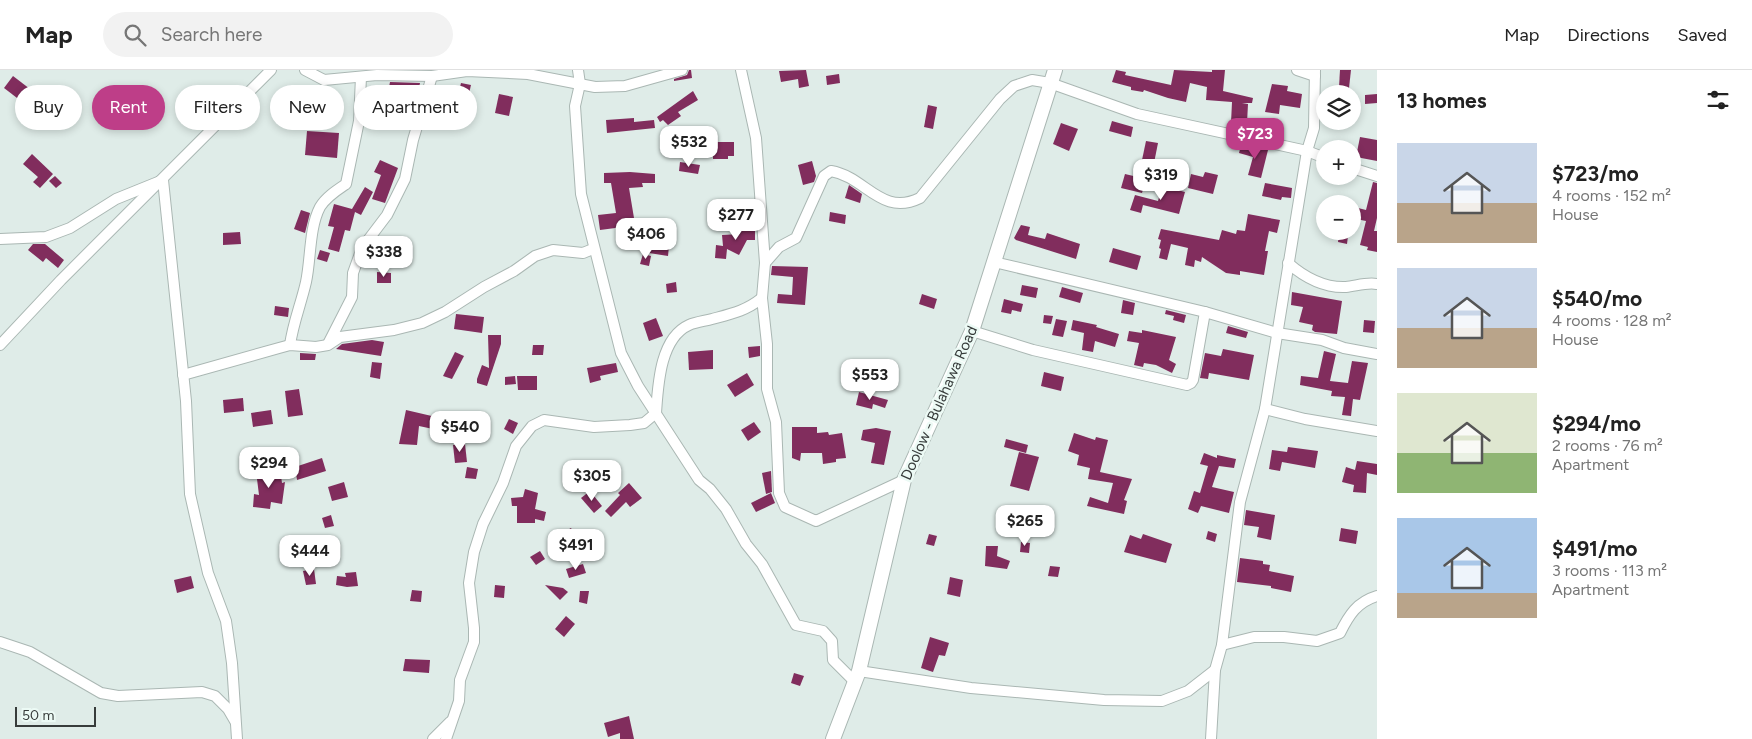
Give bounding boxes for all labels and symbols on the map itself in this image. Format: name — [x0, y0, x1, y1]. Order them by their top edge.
pin: $723 — [1225, 118, 1285, 160]
pin: $532 — [659, 126, 719, 168]
pin: $319 — [1131, 158, 1191, 201]
pin: $277 — [706, 198, 766, 241]
pin: $406 — [616, 218, 676, 260]
pin: $338 — [354, 236, 414, 278]
street label: Doolow - Bulahawa Road — [897, 323, 981, 483]
pin: $553 — [840, 358, 900, 401]
pin: $540 — [430, 410, 490, 453]
pin: $294 — [239, 446, 299, 489]
pin: $305 — [562, 460, 622, 502]
pin: $265 — [995, 504, 1055, 547]
pin: $491 — [546, 528, 606, 571]
pin: $444 — [280, 534, 340, 577]
scale bar — [15, 704, 96, 727]

